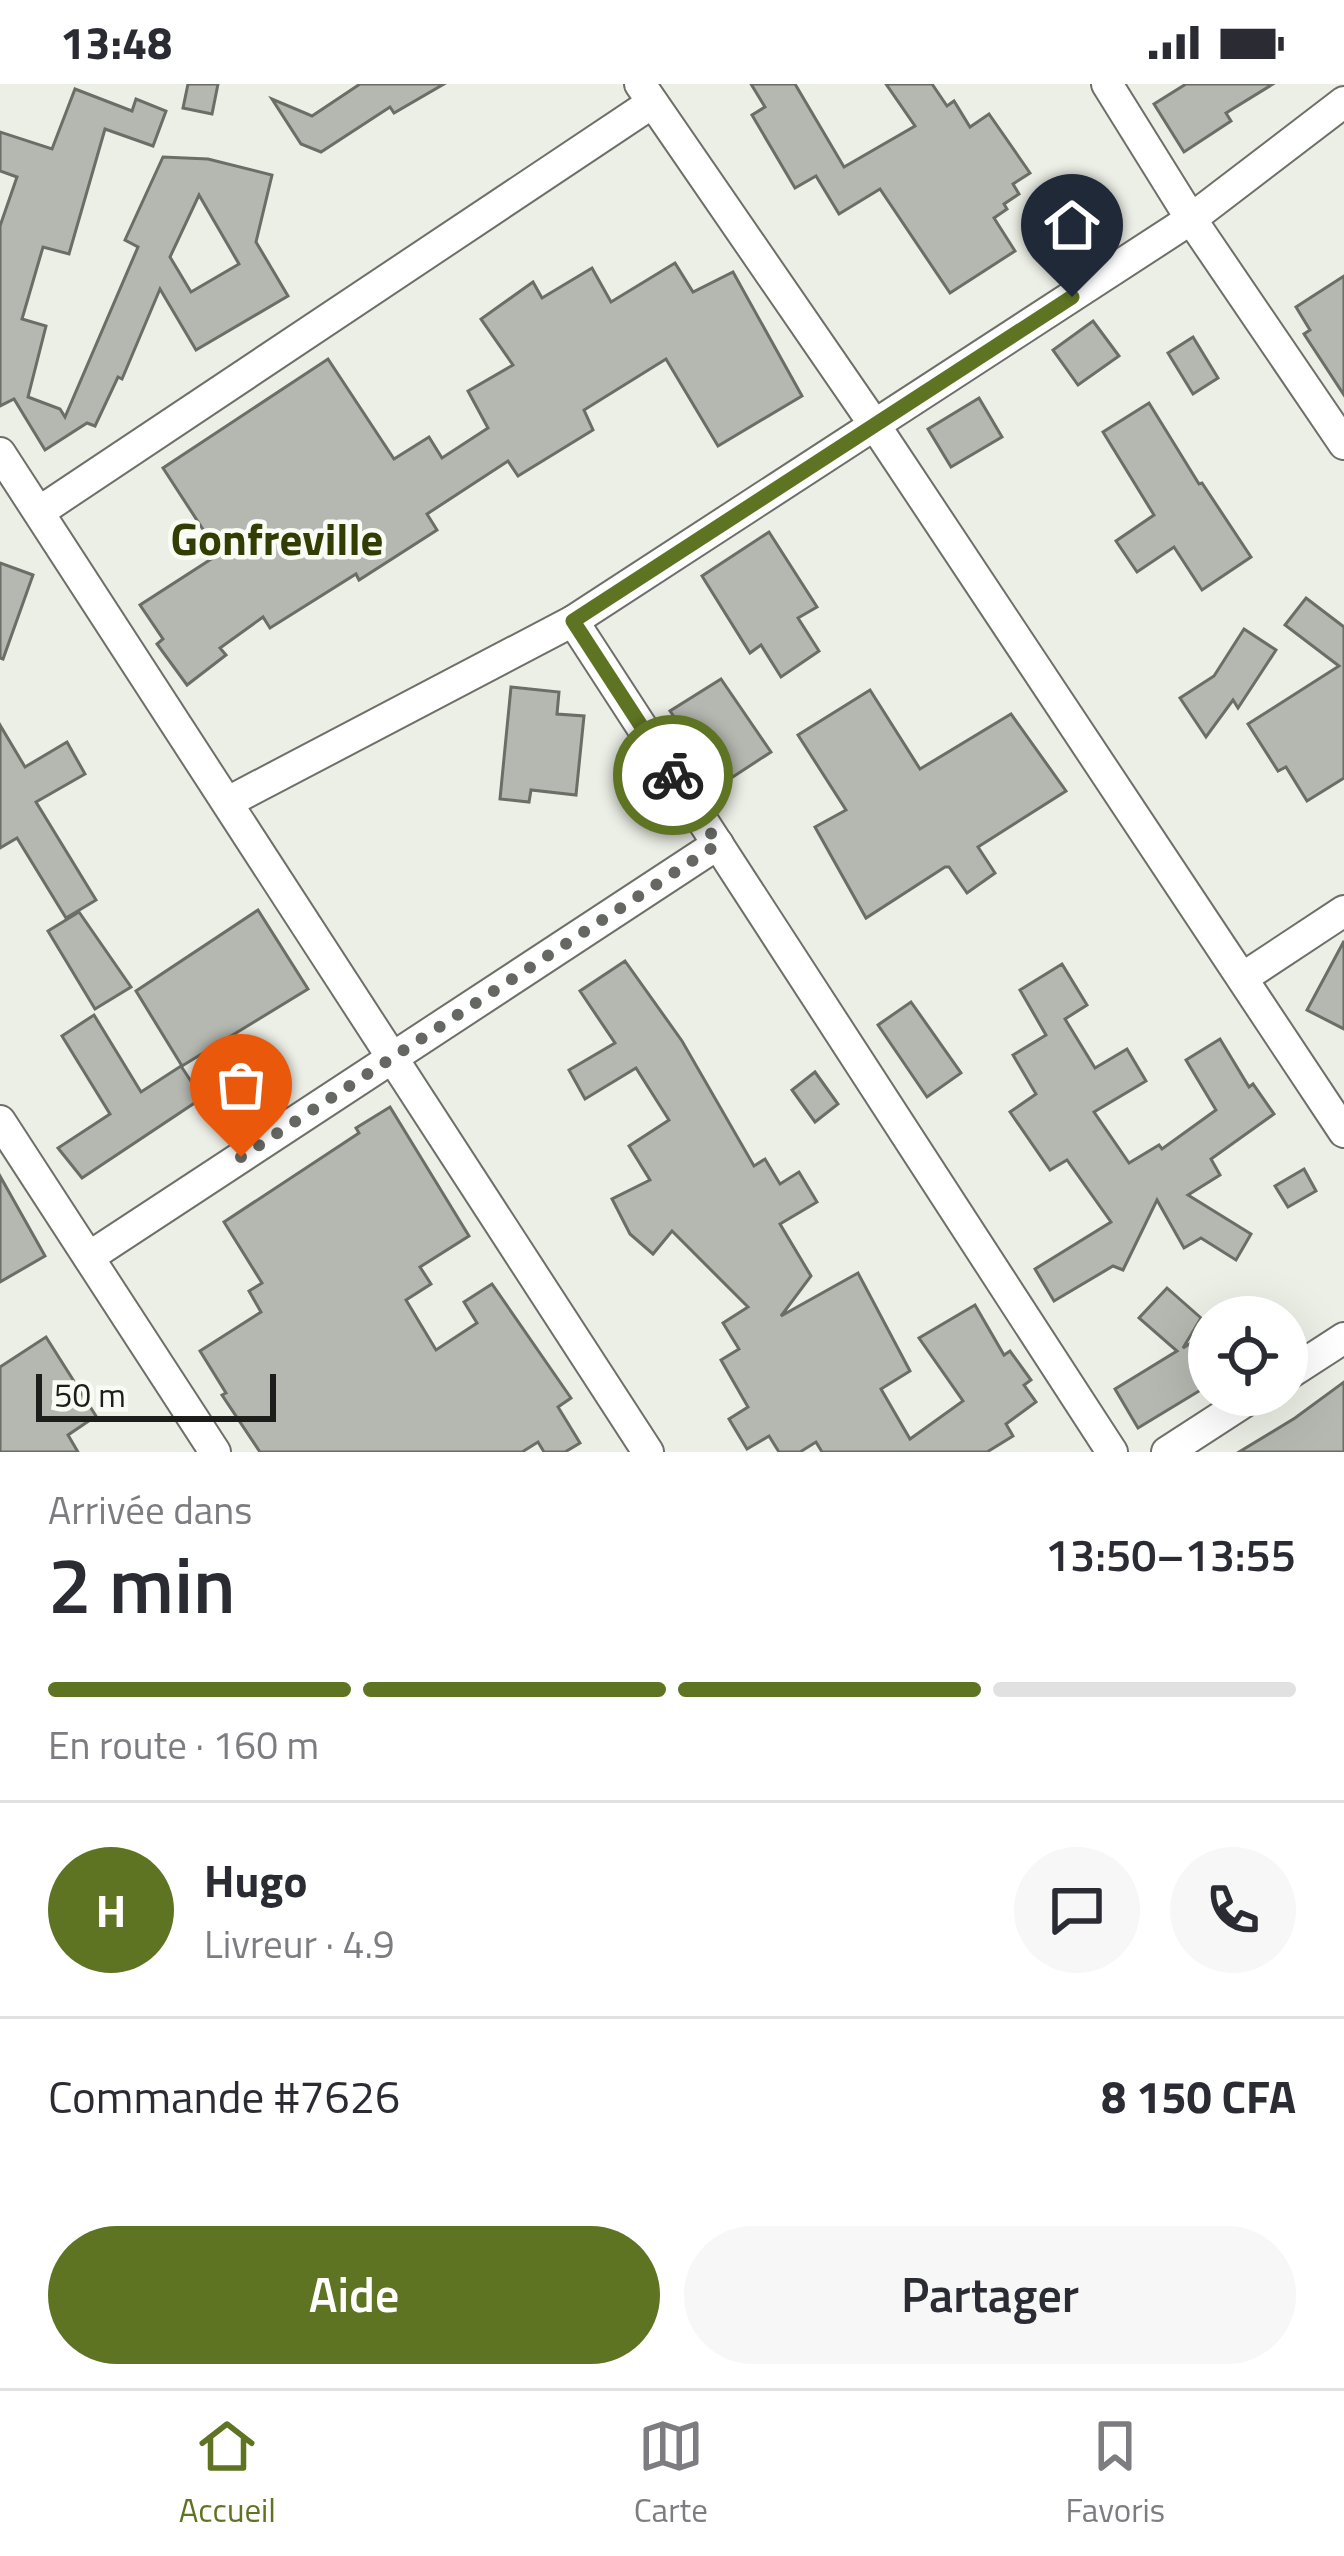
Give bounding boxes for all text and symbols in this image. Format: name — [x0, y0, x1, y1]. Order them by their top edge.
text: 13:48 — [60, 8, 172, 76]
pin — [1021, 174, 1123, 297]
icon: home — [1039, 192, 1105, 258]
district label: Gonfreville — [170, 504, 384, 572]
courier — [613, 715, 733, 835]
icon: bike — [640, 742, 706, 808]
pin — [190, 1034, 292, 1157]
icon: bag — [208, 1052, 274, 1118]
map controls — [1188, 1296, 1308, 1416]
button: locate — [1188, 1296, 1308, 1416]
scale bar — [36, 1368, 276, 1421]
text: 50 m — [54, 1370, 126, 1420]
text: Arrivée dans — [48, 1480, 252, 1539]
text: 13:50–13:55 — [1045, 1520, 1296, 1588]
text: 2 min — [48, 1525, 236, 1643]
text: En route · 160 m — [48, 1715, 319, 1774]
text: Hugo — [204, 1846, 307, 1914]
button: chat — [1014, 1847, 1140, 1973]
button: phone — [1170, 1847, 1296, 1973]
text: H — [96, 1876, 126, 1944]
text: Livreur · 4.9 — [204, 1914, 395, 1973]
text: Commande #7626 — [48, 2062, 400, 2130]
text: 8 150 CFA — [1101, 2062, 1296, 2130]
button: Aide — [48, 2226, 660, 2364]
button: Partager — [684, 2226, 1296, 2364]
tab: Accueil — [179, 2413, 276, 2535]
tab: Carte — [634, 2413, 708, 2535]
tab: Favoris — [1066, 2413, 1165, 2535]

